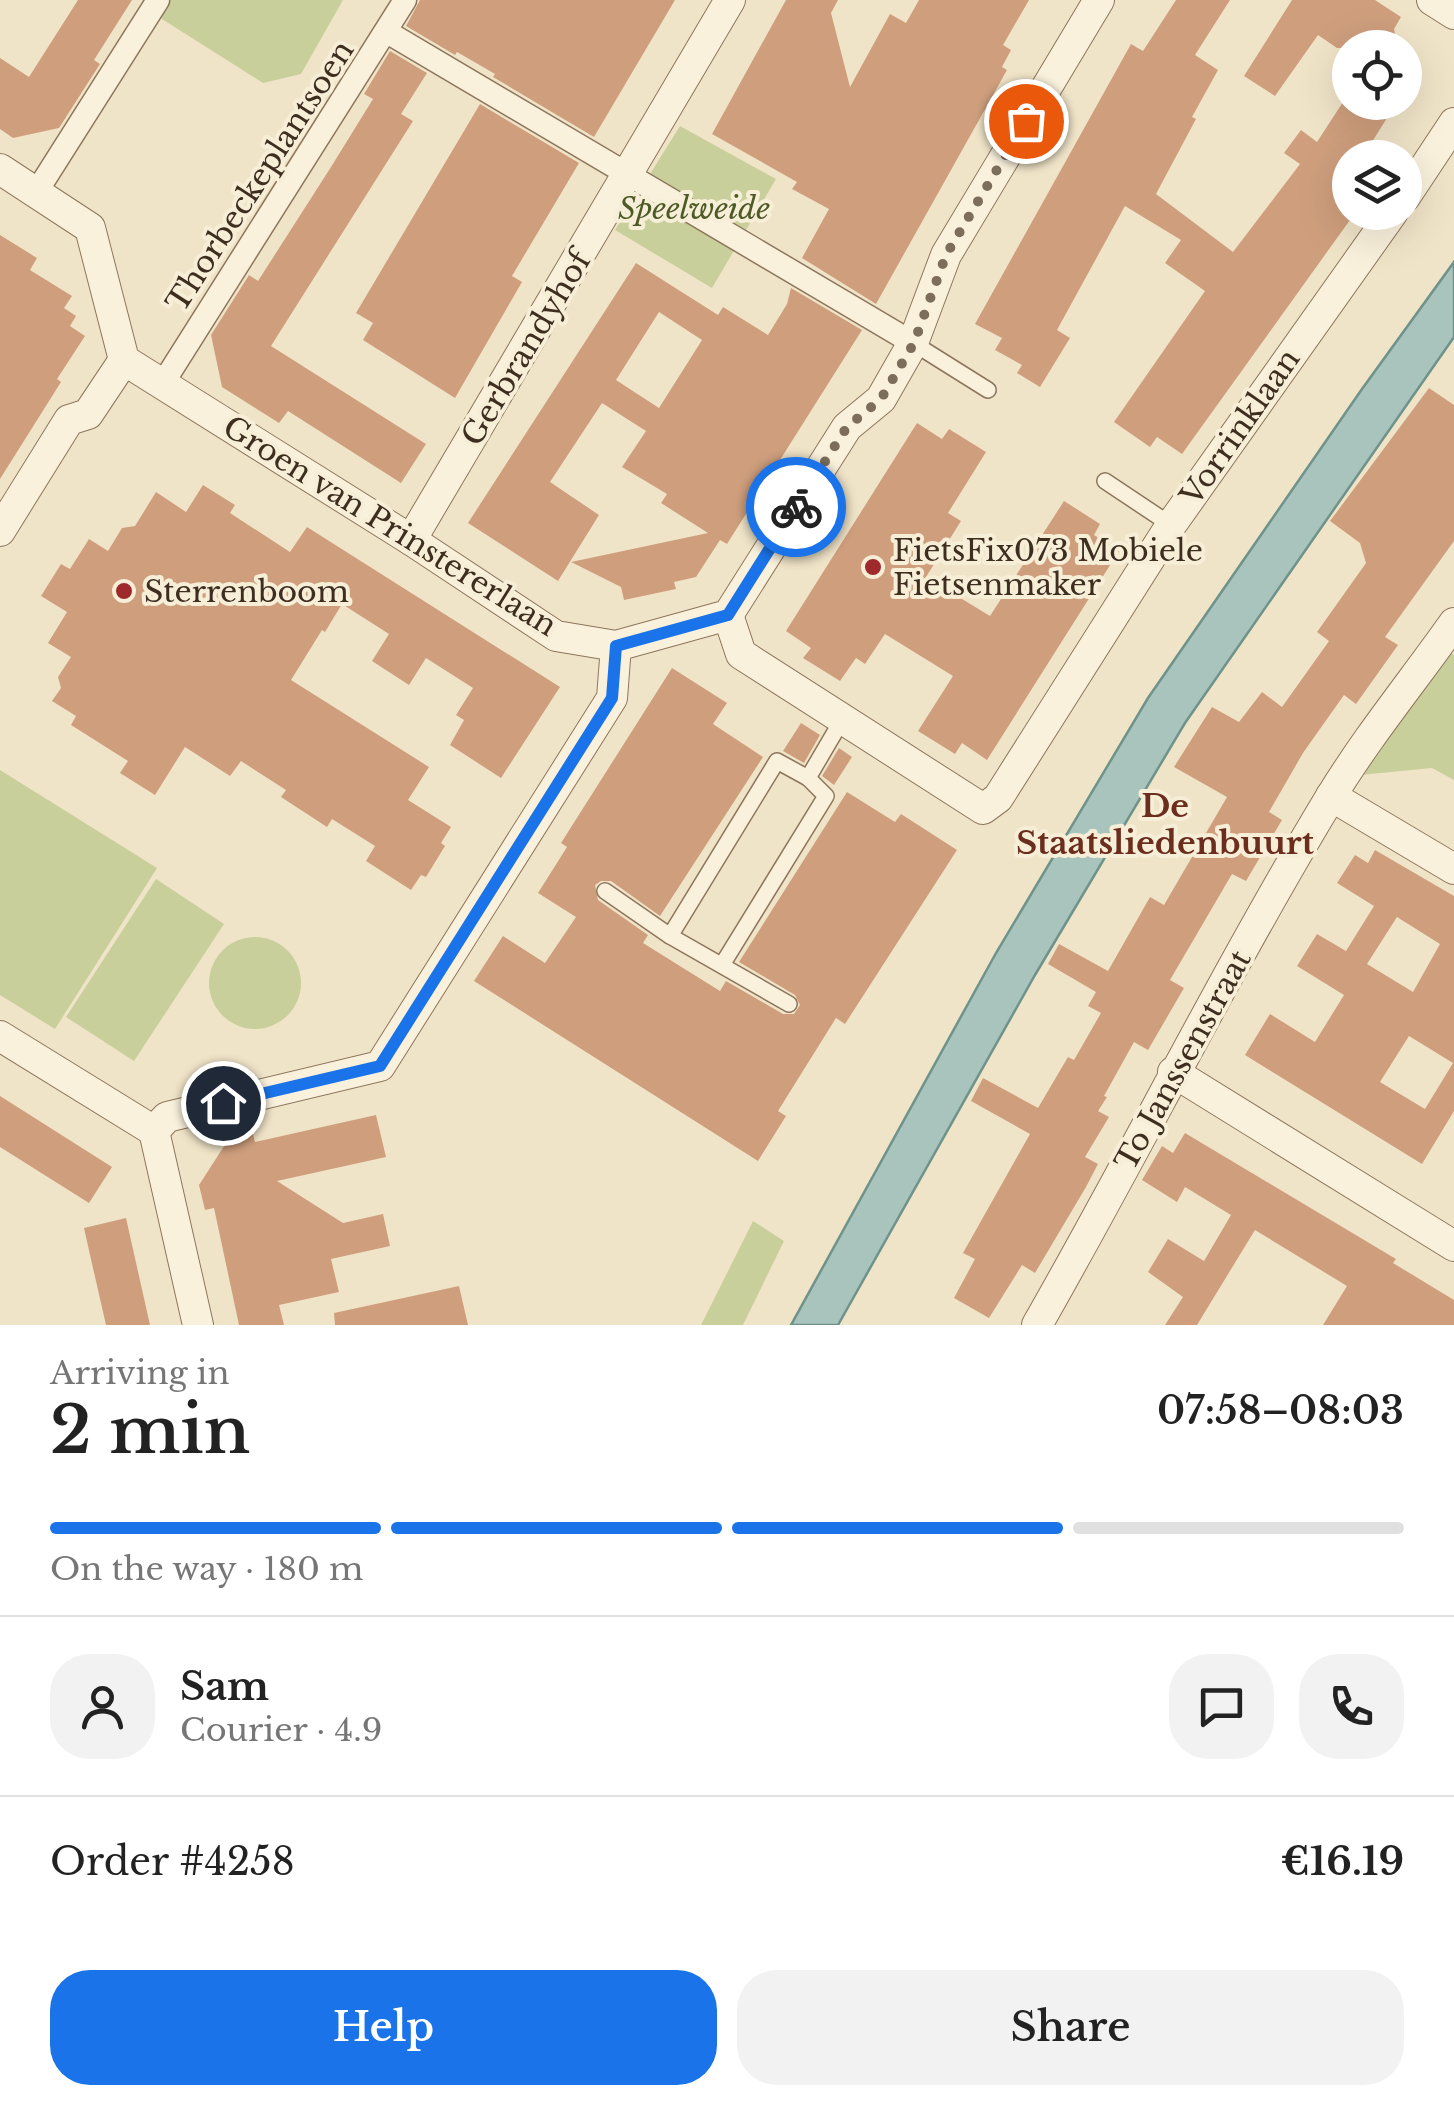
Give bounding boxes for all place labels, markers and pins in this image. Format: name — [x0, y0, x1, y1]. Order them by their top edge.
pin — [984, 79, 1069, 164]
place label: FietsFix073 Mobiele Fietsenmaker — [893, 532, 1203, 603]
marker: FietsFix073 Mobiele Fietsenmaker — [862, 556, 884, 578]
place label: Sterrenboom — [144, 573, 349, 610]
marker: Sterrenboom — [113, 580, 135, 602]
pin — [181, 1061, 266, 1146]

